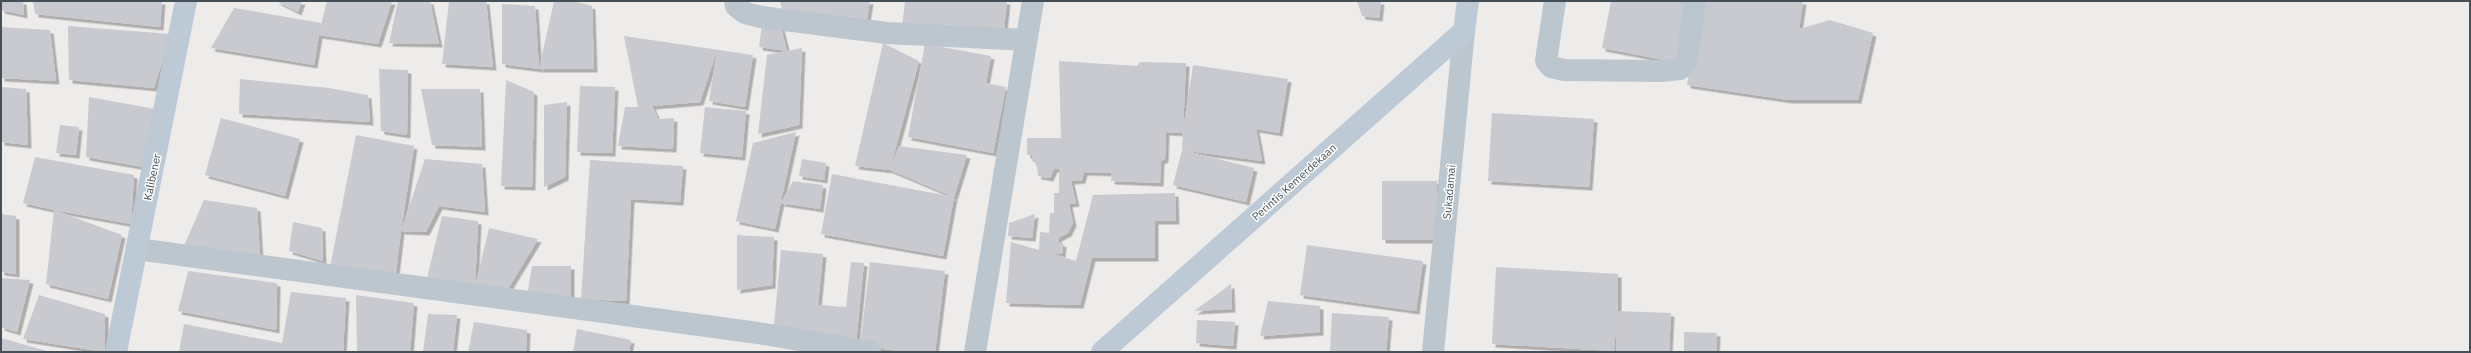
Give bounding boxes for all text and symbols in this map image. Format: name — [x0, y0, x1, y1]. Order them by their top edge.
street label: Perintis Kemerdekaan — [1249, 140, 1339, 224]
street label: Kalibener — [140, 152, 164, 202]
street label: Sukadamai — [1440, 164, 1458, 220]

